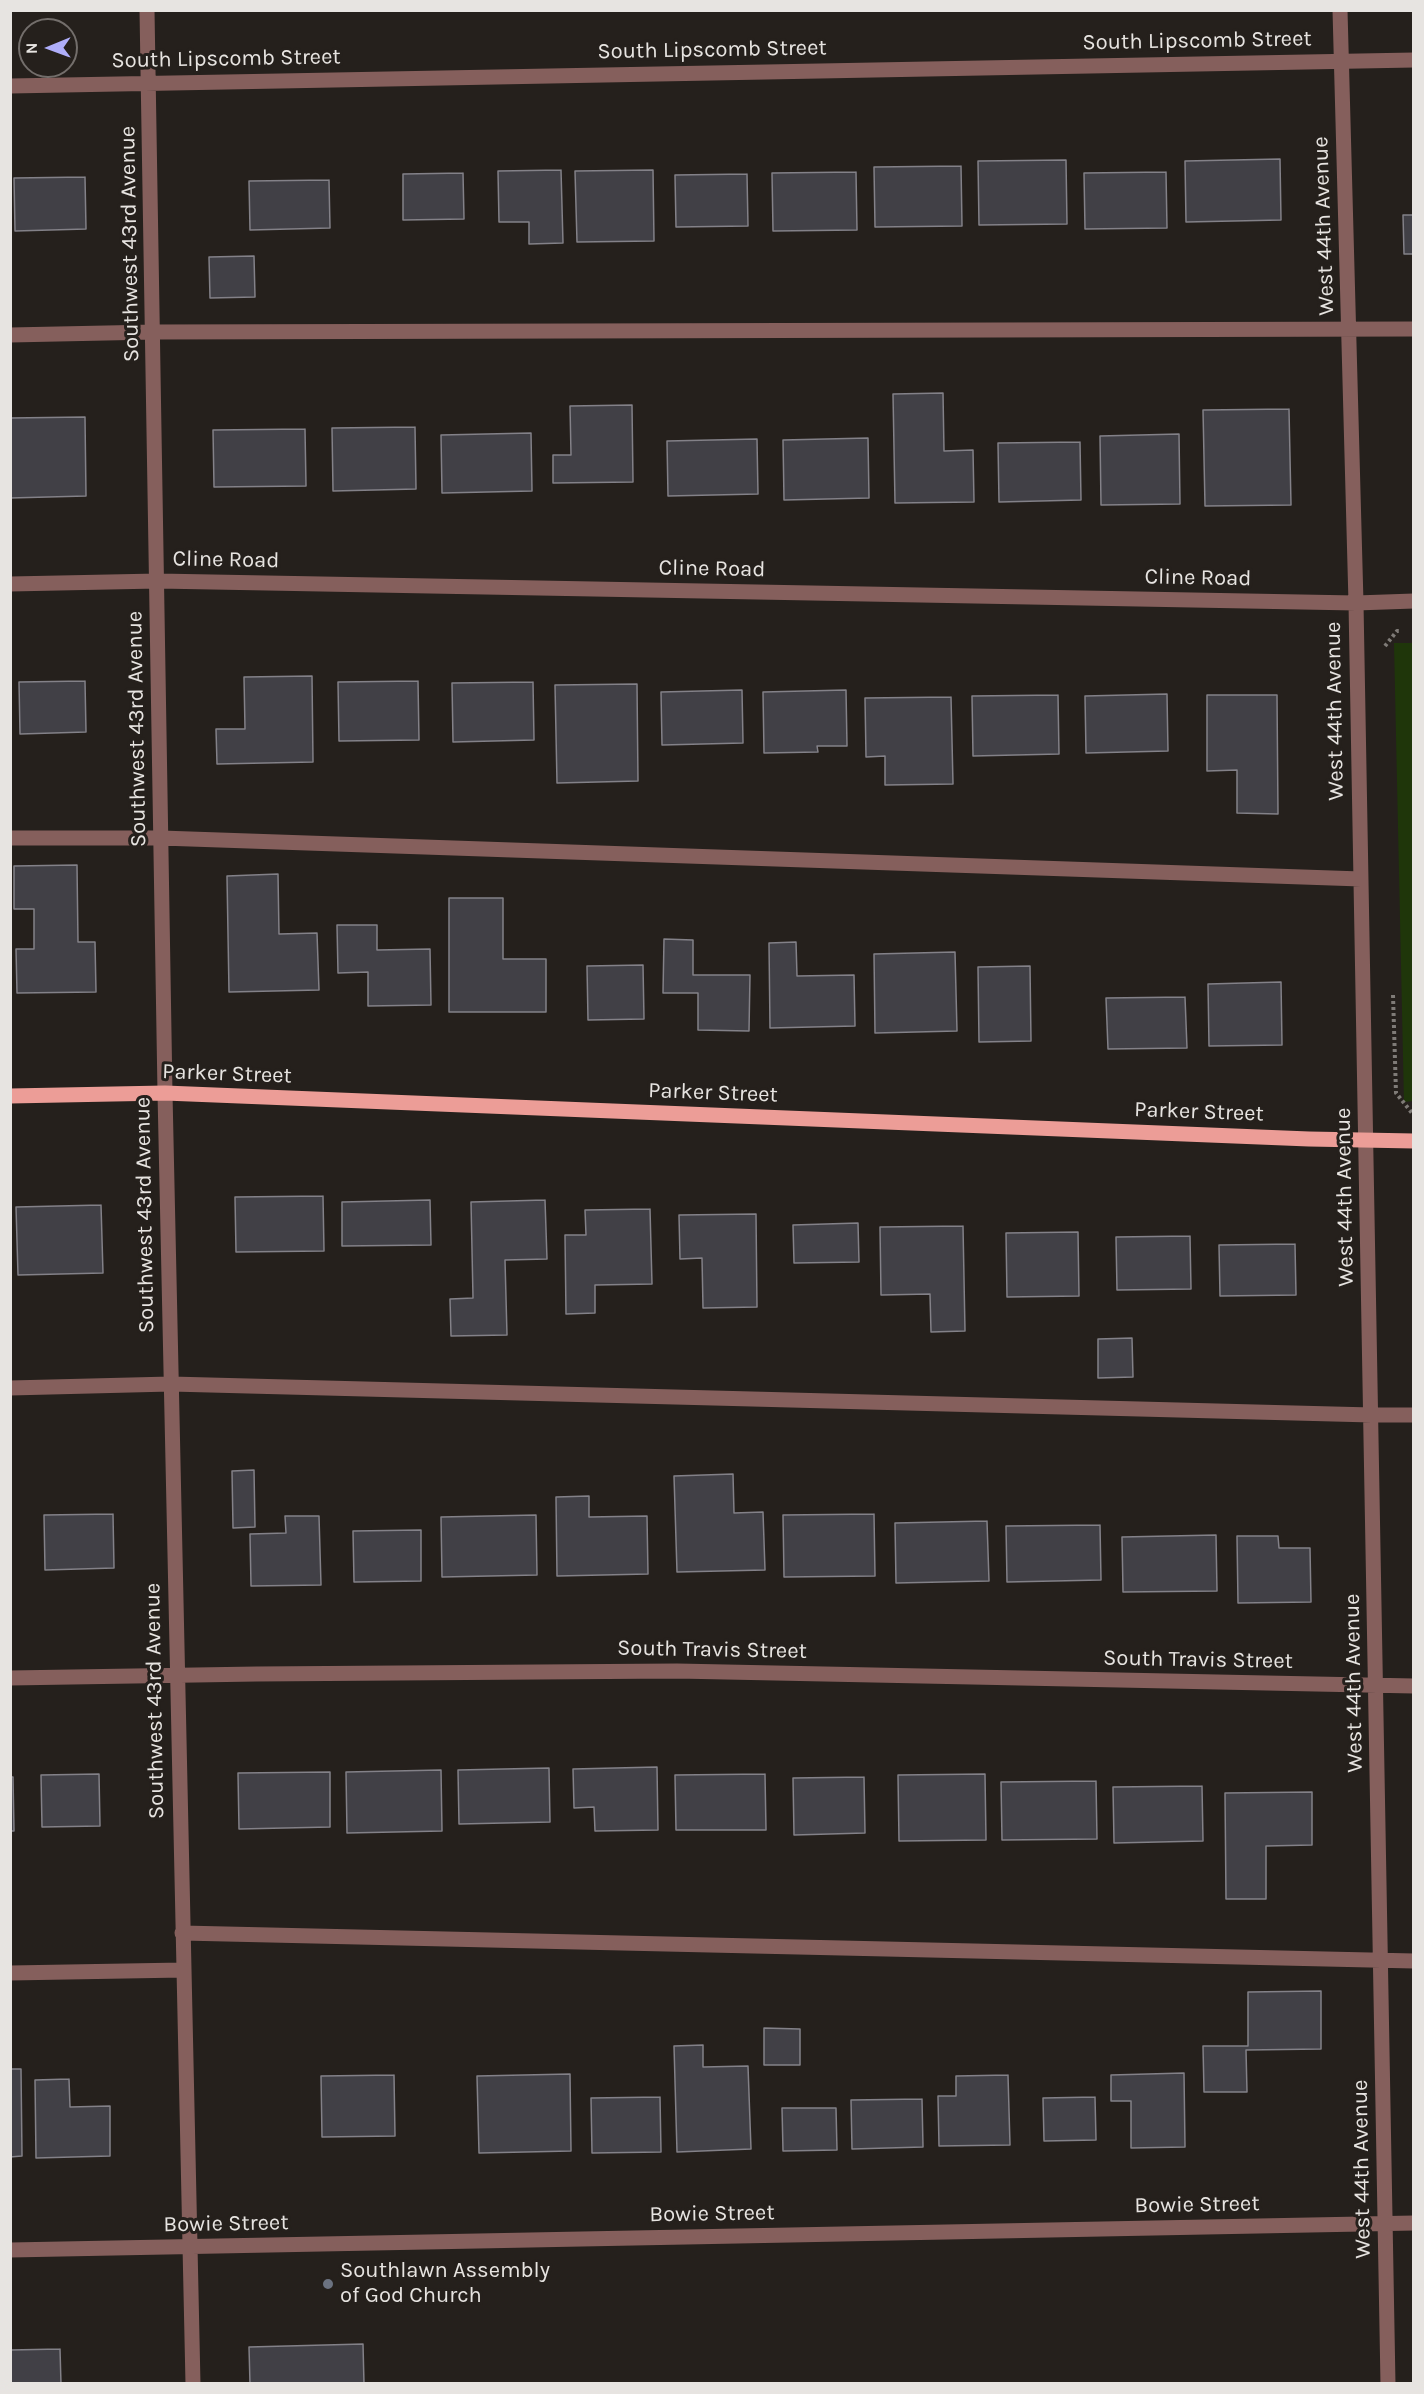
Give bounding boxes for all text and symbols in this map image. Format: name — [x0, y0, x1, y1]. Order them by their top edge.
north arrow — [18, 18, 78, 78]
street label: South Lipscomb Street — [1082, 26, 1312, 56]
street label: South Lipscomb Street — [597, 35, 827, 65]
text: N — [22, 42, 41, 54]
street label: South Lipscomb Street — [111, 44, 341, 74]
street label: Southwest 43rd Avenue — [115, 126, 145, 362]
street label: West 44th Avenue — [1308, 136, 1340, 316]
street label: Cline Road — [172, 546, 280, 574]
street label: Cline Road — [658, 555, 766, 583]
street label: Cline Road — [1144, 564, 1252, 592]
street label: Southwest 43rd Avenue — [122, 611, 152, 847]
street label: West 44th Avenue — [1320, 621, 1350, 801]
street label: Parker Street — [162, 1059, 292, 1089]
street label: Parker Street — [648, 1078, 778, 1108]
street label: Southwest 43rd Avenue — [130, 1097, 160, 1333]
street label: Parker Street — [1134, 1097, 1264, 1127]
street label: West 44th Avenue — [1330, 1107, 1360, 1287]
street label: Southwest 43rd Avenue — [140, 1583, 170, 1819]
street label: West 44th Avenue — [1339, 1593, 1369, 1773]
street label: South Travis Street — [617, 1635, 807, 1665]
street label: South Travis Street — [1103, 1645, 1293, 1675]
street label: West 44th Avenue — [1347, 2079, 1377, 2259]
street label: Bowie Street — [1134, 2191, 1260, 2219]
street label: Bowie Street — [649, 2200, 775, 2228]
street label: Bowie Street — [163, 2210, 289, 2238]
place label: Southlawn Assembly of God Church — [340, 2258, 550, 2310]
marker: Southlawn Assembly of God Church — [321, 2277, 335, 2291]

